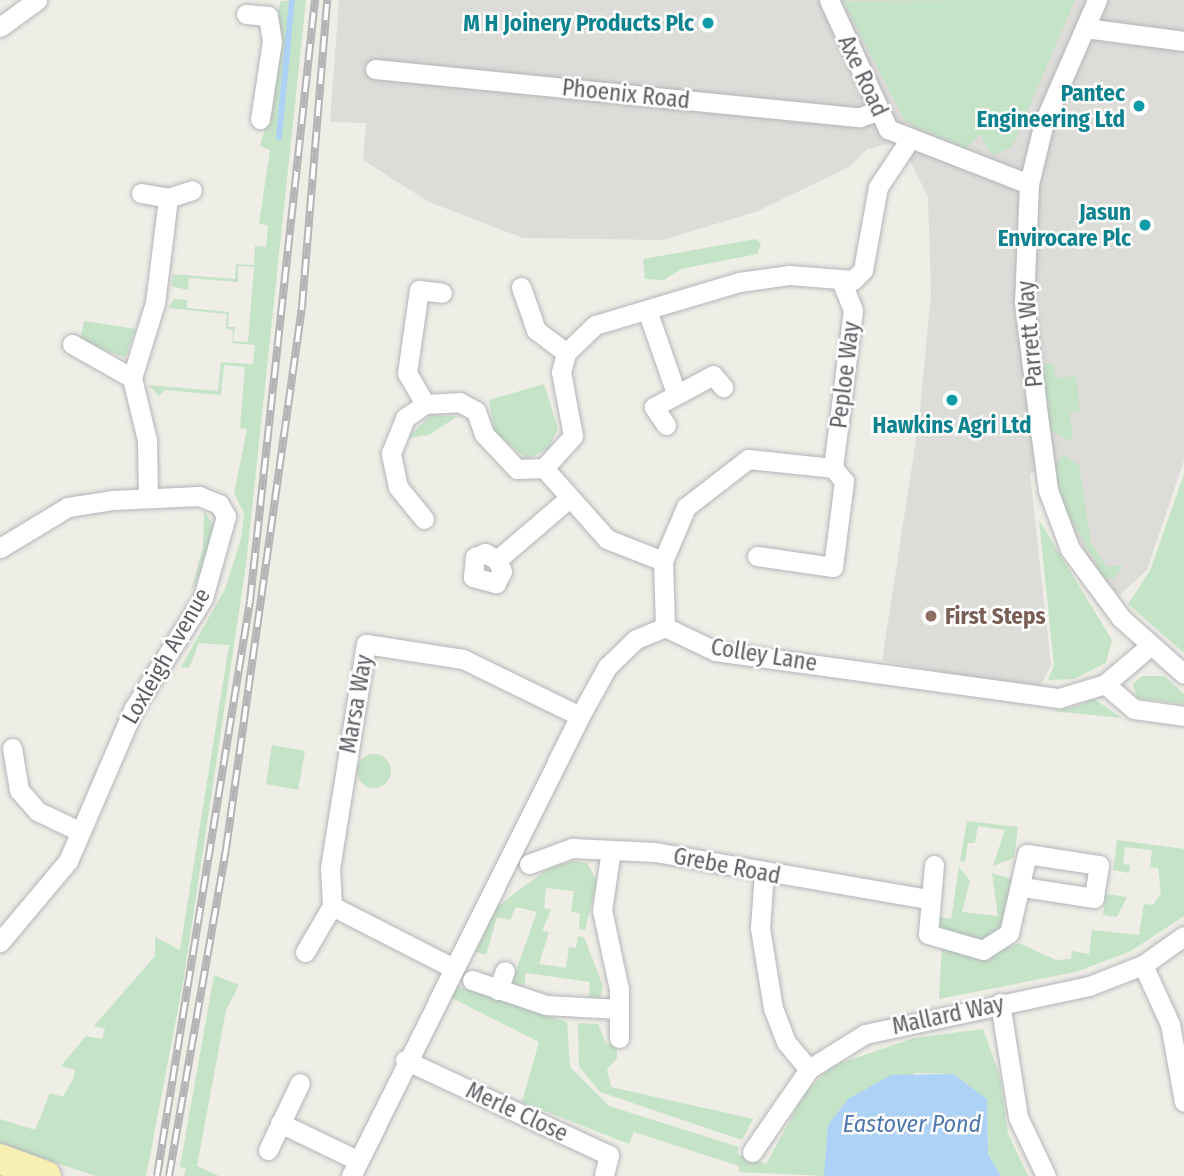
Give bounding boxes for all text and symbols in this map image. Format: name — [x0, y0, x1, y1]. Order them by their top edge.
place label: M H Joinery Products Plc — [463, 9, 694, 37]
marker: M H Joinery Products Plc — [700, 15, 716, 31]
street label: Axe Road — [832, 31, 894, 121]
street label: Phoenix Road — [561, 74, 691, 114]
place label: Pantec Engineering Ltd — [977, 79, 1125, 133]
marker: Pantec Engineering Ltd — [1131, 98, 1147, 114]
place label: Jasun Envirocare Plc — [998, 198, 1131, 252]
marker: Jasun Envirocare Plc — [1137, 217, 1153, 233]
street label: Parrett Way — [1012, 279, 1048, 389]
street label: Peploe Way — [825, 320, 865, 430]
marker: Hawkins Agri Ltd — [944, 392, 960, 408]
place label: Hawkins Agri Ltd — [873, 411, 1031, 439]
street label: Loxleigh Avenue — [116, 583, 216, 729]
place label: First Steps — [945, 602, 1046, 630]
marker: First Steps — [923, 608, 939, 624]
street label: Colley Lane — [709, 633, 819, 677]
street label: Marsa Way — [334, 653, 378, 755]
street label: Grebe Road — [671, 842, 783, 890]
street label: Mallard Way — [890, 990, 1006, 1040]
street label: Merle Close — [462, 1076, 572, 1148]
water label: Eastover Pond — [843, 1111, 981, 1139]

